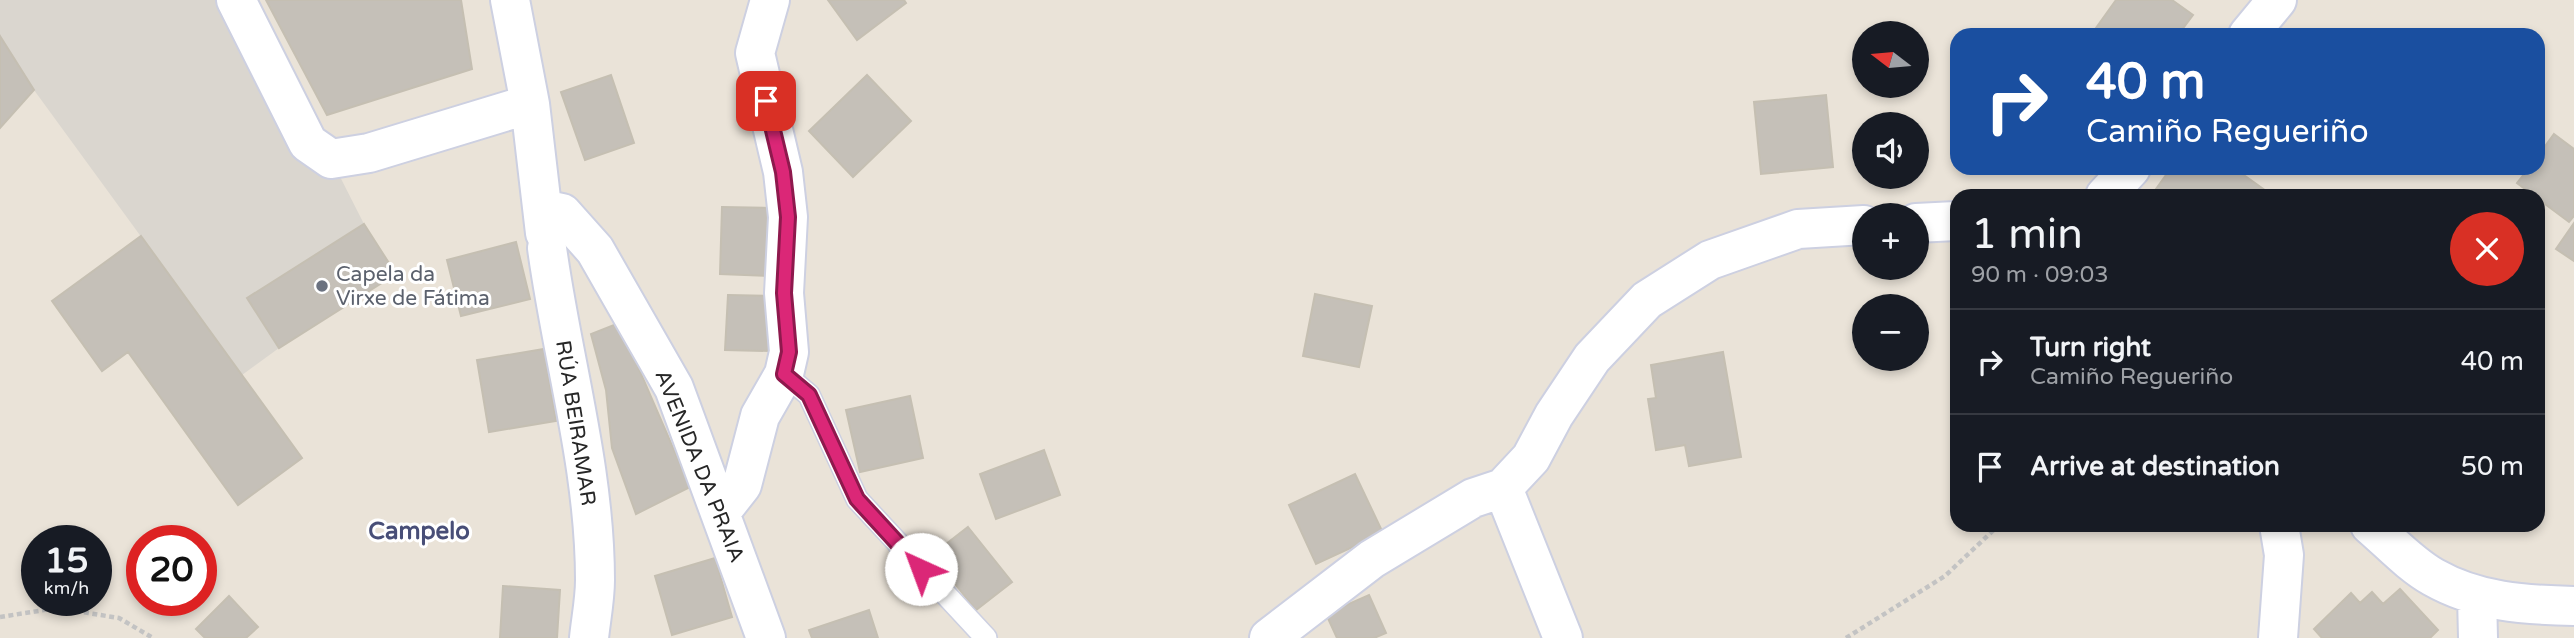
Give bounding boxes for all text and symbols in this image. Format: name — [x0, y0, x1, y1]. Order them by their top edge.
north arrow — [1852, 21, 1928, 98]
map controls — [1852, 21, 1929, 371]
text: 40 m — [2086, 53, 2205, 112]
icon: right — [1971, 56, 2062, 147]
pin — [736, 71, 796, 131]
icon: arrive — [747, 82, 785, 120]
button: sound — [1852, 112, 1929, 189]
text: Camiño Regueriño — [2086, 113, 2369, 151]
button: + — [1852, 203, 1929, 280]
text: 1 min — [1971, 209, 2083, 260]
button: close — [2450, 212, 2524, 286]
text: 90 m · 09:03 — [1971, 261, 2109, 289]
place label: Capela da Virxe de Fátima — [336, 262, 490, 311]
marker: Capela da Virxe de Fátima — [314, 278, 330, 294]
button: − — [1852, 294, 1929, 371]
text: Turn right — [2030, 332, 2151, 363]
street label: RÚA BEIRAMAR — [550, 339, 601, 508]
icon: right — [1971, 343, 2009, 381]
text: 40 m — [2461, 346, 2524, 377]
text: Camiño Regueriño — [2030, 363, 2233, 391]
street label: AVENIDA DA PRAIA — [650, 366, 750, 566]
icon: arrive — [1971, 448, 2009, 486]
text: Arrive at destination — [2030, 451, 2280, 482]
text: 50 m — [2461, 451, 2524, 482]
district label: Campelo — [368, 517, 470, 546]
speed limit sign: 20 — [126, 525, 217, 616]
position arrow — [884, 532, 958, 606]
text: 15 — [45, 540, 88, 582]
text: km/h — [44, 577, 89, 599]

